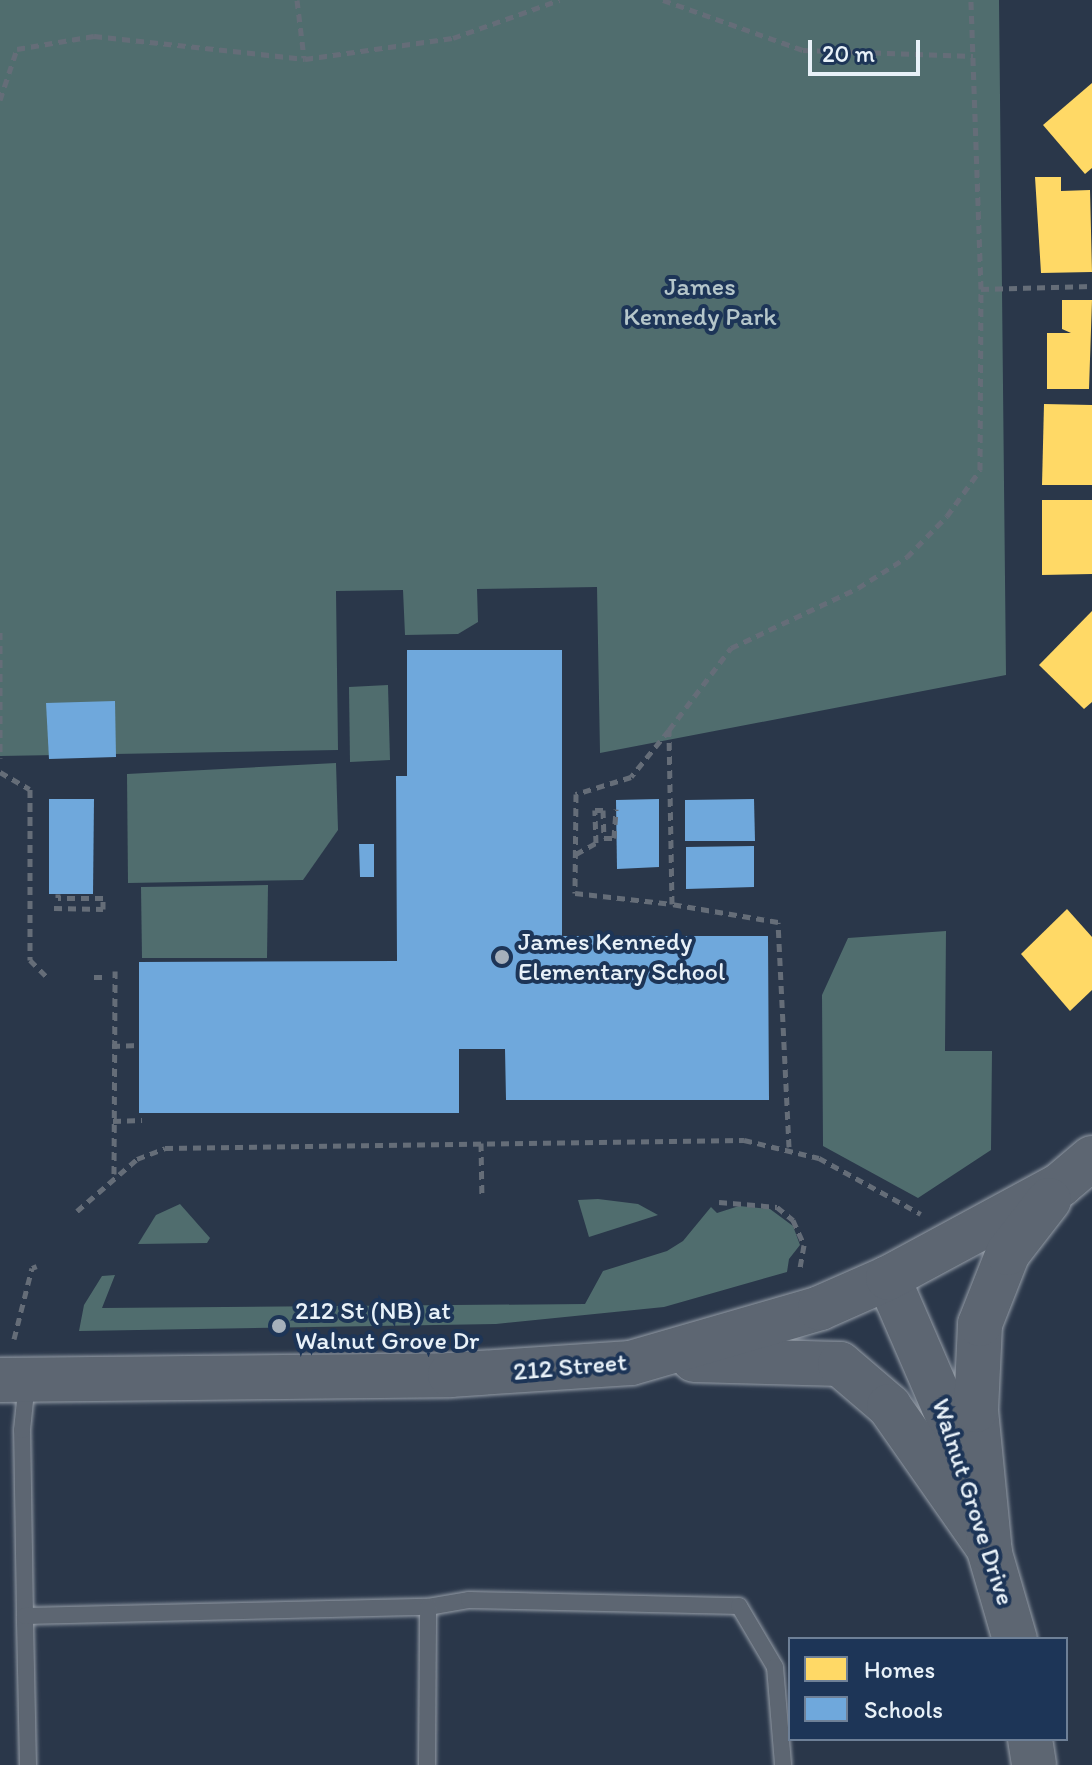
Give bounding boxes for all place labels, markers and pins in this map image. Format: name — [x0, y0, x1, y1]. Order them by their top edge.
place label: James Kennedy Elementary School — [518, 926, 725, 988]
marker: James Kennedy Elementary School — [493, 948, 511, 966]
place label: 212 St (NB) at Walnut Grove Dr — [295, 1295, 480, 1356]
marker: 212 St (NB) at Walnut Grove Dr — [270, 1317, 288, 1335]

